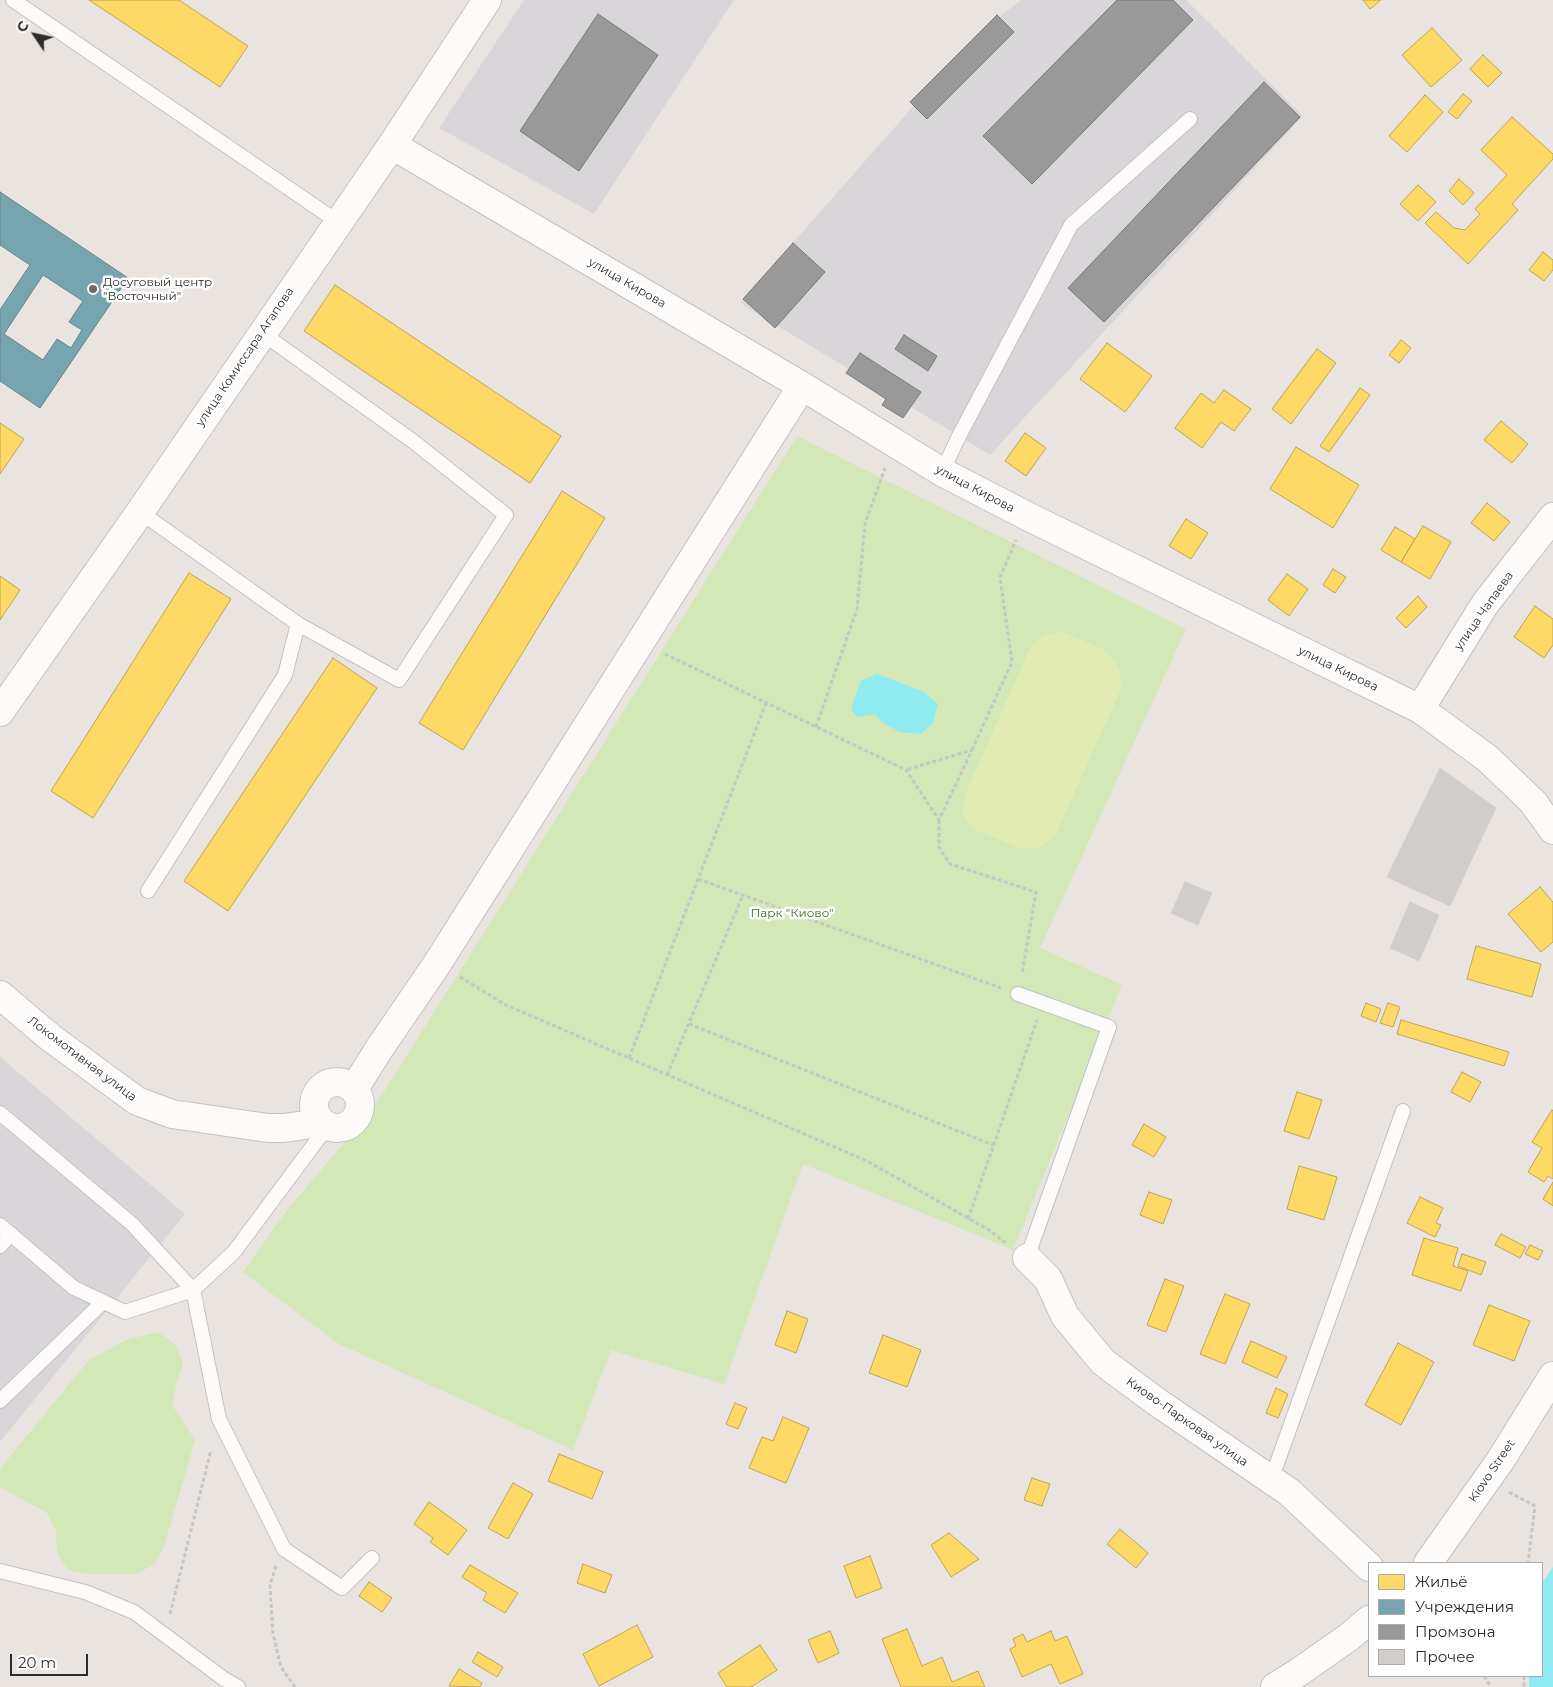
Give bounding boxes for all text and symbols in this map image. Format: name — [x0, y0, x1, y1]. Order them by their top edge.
north arrow — [10, 10, 60, 60]
text: С — [12, 17, 33, 36]
street label: улица Кирова — [586, 255, 668, 311]
place label: Досуговый центр "Восточный" — [103, 275, 212, 303]
marker: Досуговый центр "Восточный" — [87, 283, 99, 295]
street label: улица Комиссара Агапова — [193, 285, 297, 429]
street label: улица Кирова — [933, 462, 1017, 516]
street label: улица Чапаева — [1451, 569, 1517, 653]
street label: улица Кирова — [1296, 643, 1380, 695]
park label: Парк "Киово" — [750, 906, 834, 920]
street label: Локомотивная улица — [25, 1013, 139, 1105]
street label: Киово-Парковая улица — [1123, 1374, 1251, 1470]
street label: Kiovo Street — [1466, 1437, 1518, 1505]
legend — [1368, 1562, 1543, 1677]
text: Жильё — [1415, 1572, 1468, 1591]
text: Учреждения — [1415, 1597, 1514, 1616]
text: Промзона — [1415, 1622, 1495, 1641]
scale bar — [12, 1644, 90, 1676]
text: Прочее — [1415, 1647, 1475, 1666]
text: 20 m — [18, 1653, 56, 1672]

